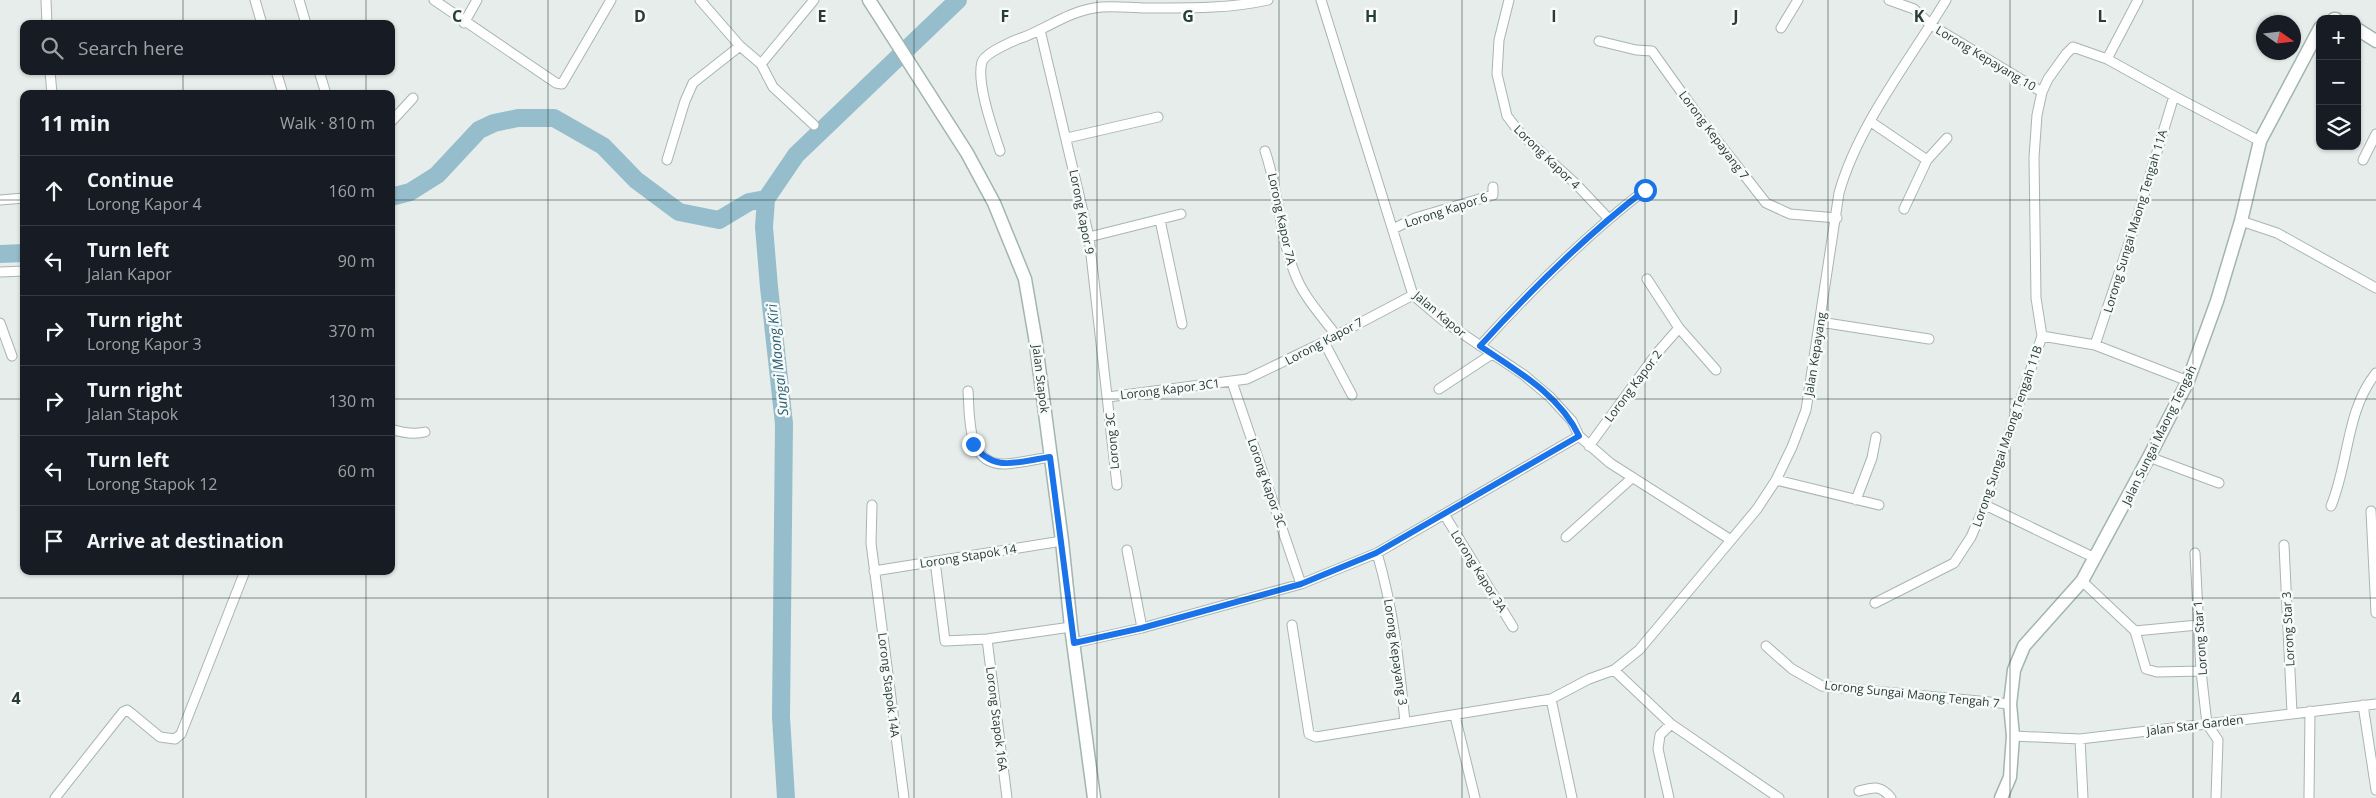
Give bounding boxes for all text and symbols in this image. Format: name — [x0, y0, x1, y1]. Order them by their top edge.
text: C — [452, 5, 462, 27]
text: D — [634, 5, 646, 27]
text: E — [818, 5, 827, 27]
text: F — [1001, 5, 1009, 27]
text: G — [1182, 5, 1194, 27]
text: H — [1365, 5, 1377, 27]
text: I — [1551, 5, 1557, 27]
text: J — [1731, 5, 1739, 27]
text: K — [1914, 5, 1925, 27]
text: L — [2097, 5, 2107, 27]
north arrow — [2256, 15, 2301, 60]
map controls — [2316, 15, 2361, 150]
button: + — [2316, 15, 2361, 60]
search box — [20, 20, 395, 75]
street label: Lorong Kepayang 10 — [1933, 21, 2039, 95]
icon: search — [38, 34, 66, 62]
text: Search here — [78, 35, 184, 61]
button: − — [2316, 60, 2361, 105]
street label: Lorong Kepayang 7 — [1675, 87, 1753, 183]
button: layers — [2316, 105, 2361, 150]
text: 11 min — [40, 109, 110, 137]
text: Walk · 810 m — [280, 112, 375, 134]
street label: Lorong Kapor 4 — [1510, 121, 1584, 193]
street label: Lorong Sungai Maong Tengah 11A — [2099, 127, 2171, 315]
text: Continue — [87, 167, 174, 193]
street label: Lorong Kapor 9 — [1065, 168, 1099, 256]
street label: Lorong Kapor 7A — [1264, 171, 1300, 267]
icon: ahead — [40, 177, 68, 205]
route start — [1634, 179, 1657, 202]
text: 160 m — [329, 180, 375, 202]
street label: Lorong Kapor 6 — [1402, 189, 1490, 231]
text: Lorong Kapor 4 — [87, 193, 202, 215]
text: Turn left — [87, 237, 169, 263]
icon: left — [40, 247, 68, 275]
text: 90 m — [338, 250, 375, 272]
text: Jalan Kapor — [87, 263, 172, 285]
street label: Jalan Kapor — [1409, 286, 1470, 341]
water label: Sungai Maong Kiri — [762, 303, 792, 417]
text: Turn right — [87, 307, 182, 333]
street label: Jalan Kepayang — [1800, 310, 1830, 398]
street label: Lorong Kapor 7 — [1282, 313, 1366, 369]
icon: right — [40, 317, 68, 345]
text: 370 m — [329, 320, 375, 342]
text: Lorong Kapor 3 — [87, 333, 202, 355]
street label: Jalan Stapok — [1028, 343, 1054, 415]
street label: Lorong Sungai Maong Tengah 11B — [1968, 343, 2046, 529]
street label: Lorong Kapor 2 — [1600, 346, 1666, 425]
street label: Jalan Sungai Maong Tengah — [2117, 362, 2200, 509]
street label: Lorong Kapor 3C1 — [1119, 374, 1221, 404]
text: Turn right — [87, 377, 182, 403]
icon: right — [40, 387, 68, 415]
text: 130 m — [329, 390, 375, 412]
text: Jalan Stapok — [87, 403, 178, 425]
street label: Lorong 3C — [1101, 411, 1123, 470]
route end — [962, 433, 985, 456]
street label: Lorong Kapor 3C — [1244, 436, 1290, 530]
text: Turn left — [87, 447, 169, 473]
icon: left — [40, 457, 68, 485]
text: 60 m — [338, 460, 375, 482]
text: Lorong Stapok 12 — [87, 473, 217, 495]
icon: arrive — [40, 527, 68, 555]
street label: Lorong Kapor 3A — [1447, 527, 1511, 616]
text: Arrive at destination — [87, 528, 284, 554]
street label: Lorong Stapok 14 — [918, 540, 1018, 572]
street label: Lorong Star 3 — [2278, 591, 2298, 667]
street label: Lorong Kepayang 3 — [1380, 598, 1412, 706]
street label: Lorong Star 1 — [2189, 600, 2211, 676]
street label: Lorong Stapok 14A — [874, 632, 904, 739]
street label: Lorong Stapok 16A — [982, 666, 1012, 773]
street label: Lorong Sungai Maong Tengah 7 — [1824, 676, 2001, 712]
text: 4 — [11, 687, 21, 709]
street label: Jalan Star Garden — [2145, 711, 2244, 739]

